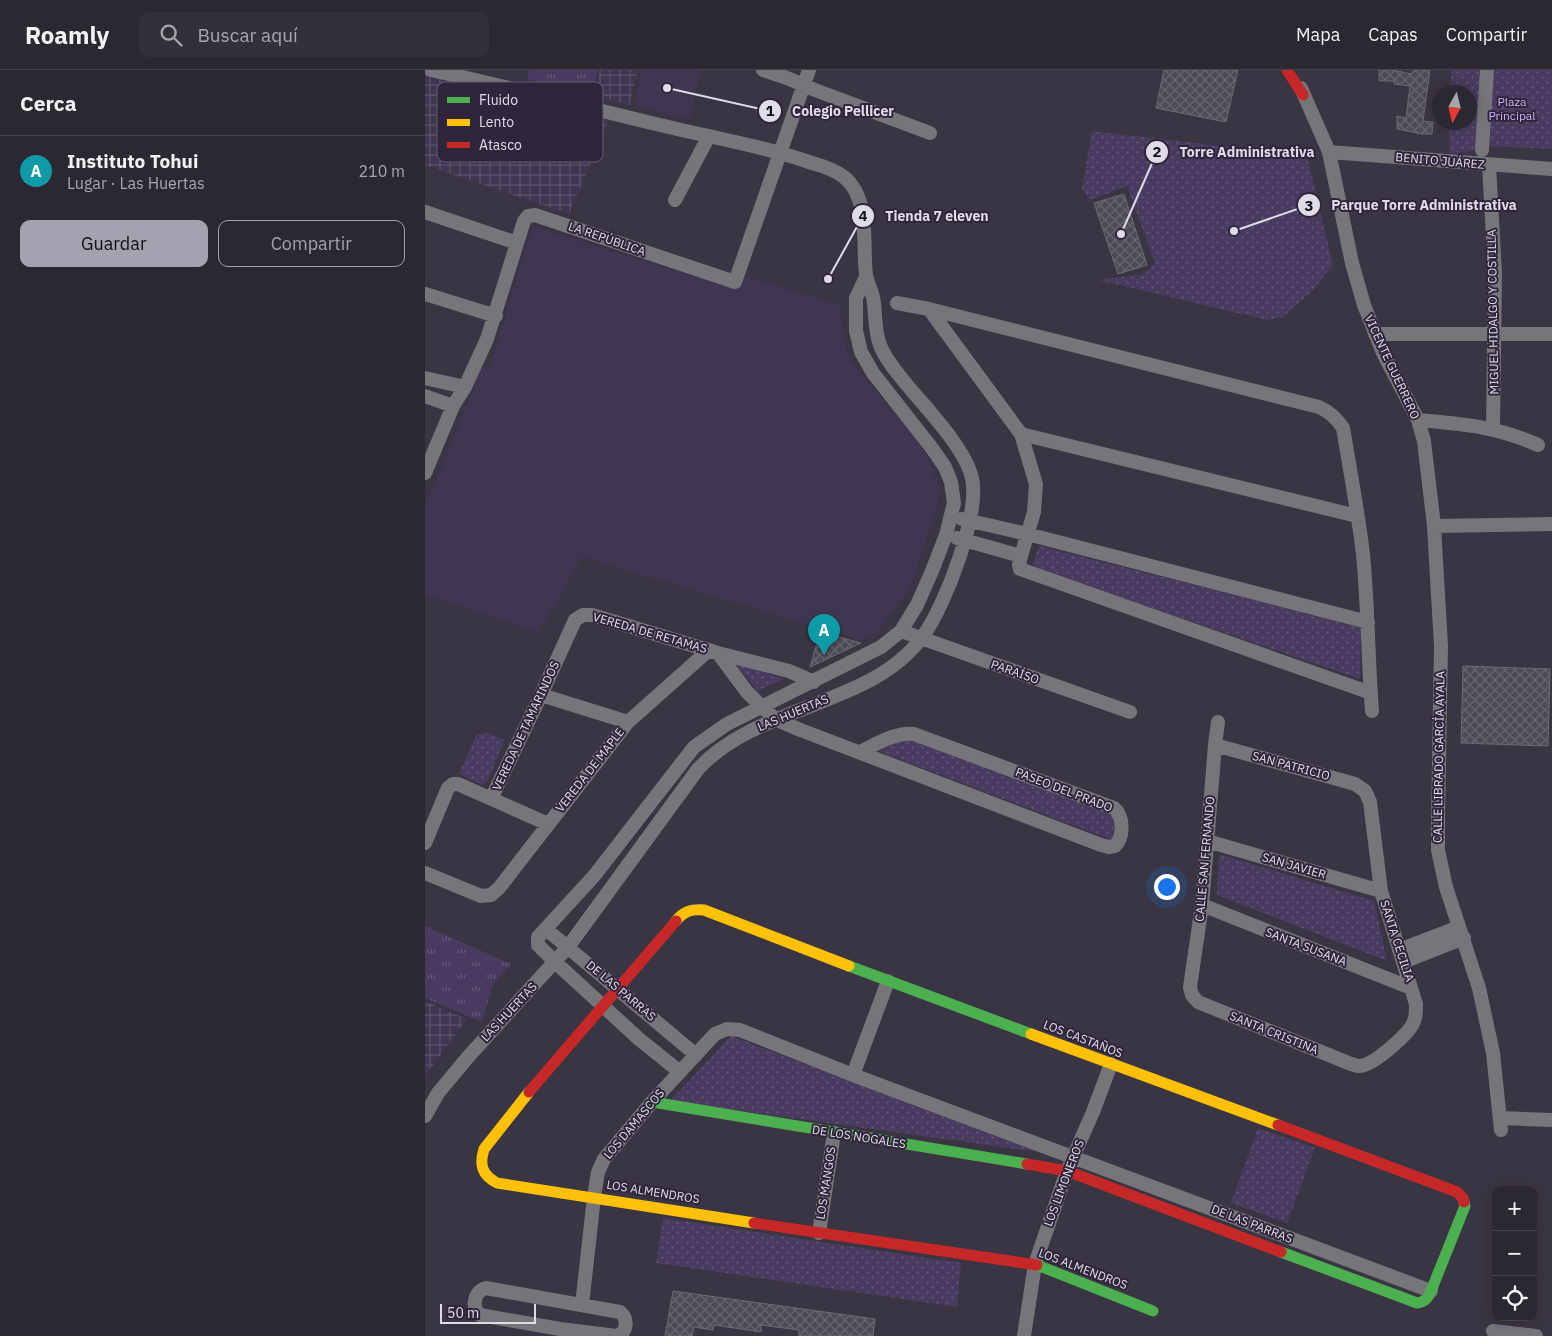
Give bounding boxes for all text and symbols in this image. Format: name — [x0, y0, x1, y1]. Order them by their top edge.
search box — [139, 12, 489, 57]
text: Roamly — [25, 19, 109, 51]
icon: search — [157, 21, 185, 49]
text: Buscar aquí — [197, 23, 298, 47]
text: Mapa — [1296, 23, 1340, 46]
text: Capas — [1368, 23, 1418, 46]
text: Compartir — [1446, 23, 1527, 46]
legend — [437, 82, 603, 162]
north arrow — [1432, 85, 1477, 130]
text: Cerca — [20, 89, 77, 117]
text: Fluido — [479, 91, 518, 109]
park label: Plaza Principal — [1488, 94, 1536, 123]
callout: Colegio Pellicer — [757, 97, 904, 126]
text: 1 — [765, 101, 775, 120]
text: Colegio Pellicer — [792, 102, 894, 120]
text: Lento — [479, 113, 514, 131]
text: Atasco — [479, 136, 522, 154]
callout: Torre Administrativa — [1145, 138, 1325, 167]
text: 2 — [1152, 142, 1162, 161]
text: Torre Administrativa — [1180, 143, 1314, 161]
text: Instituto Tohui — [67, 149, 198, 173]
street label: BENITO JUÁREZ — [1395, 149, 1485, 172]
text: A — [31, 161, 41, 181]
text: 210 m — [358, 161, 405, 181]
text: Lugar · Las Huertas — [67, 173, 205, 193]
callout: Parque Torre Administrativa — [1297, 191, 1527, 220]
text: 3 — [1304, 196, 1314, 215]
text: Parque Torre Administrativa — [1331, 196, 1517, 214]
callout: Tienda 7 eleven — [851, 201, 999, 230]
text: 4 — [858, 206, 868, 225]
text: Tienda 7 eleven — [885, 207, 989, 225]
street label: LA REPÚBLICA — [567, 218, 648, 259]
button: Guardar — [20, 220, 208, 267]
button: Compartir — [218, 220, 405, 267]
street label: MIGUEL HIDALGO Y COSTILLA — [1484, 229, 1501, 395]
street label: VICENTE GUERRERO — [1362, 312, 1423, 421]
street label: VEREDA DE RETAMAS — [591, 609, 709, 656]
pin: A — [808, 614, 840, 655]
street label: PARAÍSO — [989, 656, 1041, 687]
street label: VEREDA DE TAMARINDOS — [489, 659, 562, 793]
street label: CALLE LIBRADO GARCÍA AYALA — [1430, 671, 1448, 843]
street label: LAS HUERTAS — [755, 691, 831, 734]
street label: VEREDA DE MAPLE — [552, 724, 627, 815]
street label: SAN PATRICIO — [1251, 748, 1332, 783]
street label: PASEO DEL PRADO — [1013, 764, 1115, 815]
street label: CALLE SAN FERNANDO — [1192, 796, 1217, 922]
street label: SAN JAVIER — [1260, 849, 1328, 882]
your location — [1154, 874, 1180, 900]
street label: SANTA CECILIA — [1377, 898, 1418, 984]
street label: SANTA SUSANA — [1263, 924, 1349, 969]
street label: DE LAS PARRAS — [584, 957, 659, 1024]
street label: LAS HUERTAS — [477, 979, 540, 1044]
street label: SANTA CRISTINA — [1228, 1008, 1321, 1057]
street label: LOS CASTAÑOS — [1041, 1017, 1125, 1061]
street label: LOS DAMASCOS — [600, 1086, 667, 1162]
street label: DE LOS NOGALES — [811, 1122, 907, 1151]
street label: LOS LIMONEROS — [1040, 1137, 1087, 1228]
street label: LOS MANGOS — [812, 1145, 839, 1220]
street label: LOS ALMENDROS — [605, 1177, 701, 1206]
map controls — [1492, 1186, 1537, 1321]
button: + — [1492, 1186, 1537, 1231]
street label: DE LAS PARRAS — [1209, 1201, 1295, 1246]
button: − — [1492, 1231, 1537, 1276]
street label: LOS ALMENDROS — [1037, 1245, 1130, 1292]
button: locate — [1492, 1276, 1537, 1321]
scale bar — [440, 1301, 536, 1324]
text: 50 m — [447, 1304, 479, 1322]

